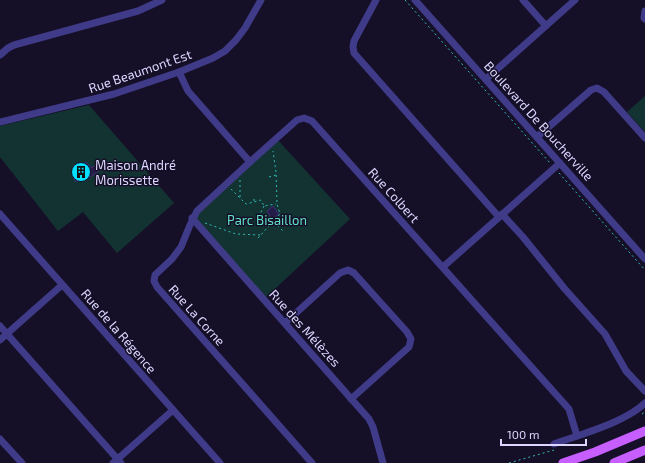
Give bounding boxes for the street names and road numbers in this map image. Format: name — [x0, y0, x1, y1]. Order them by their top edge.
street label: Rue Beaumont Est — [86, 46, 194, 96]
street label: Boulevard De Boucherville — [481, 58, 597, 184]
street label: Rue Colbert — [365, 164, 423, 226]
street label: Rue La Corne — [165, 281, 229, 349]
street label: Rue de la Régence — [78, 286, 160, 376]
street label: Rue des Mélèzes — [266, 286, 344, 370]

